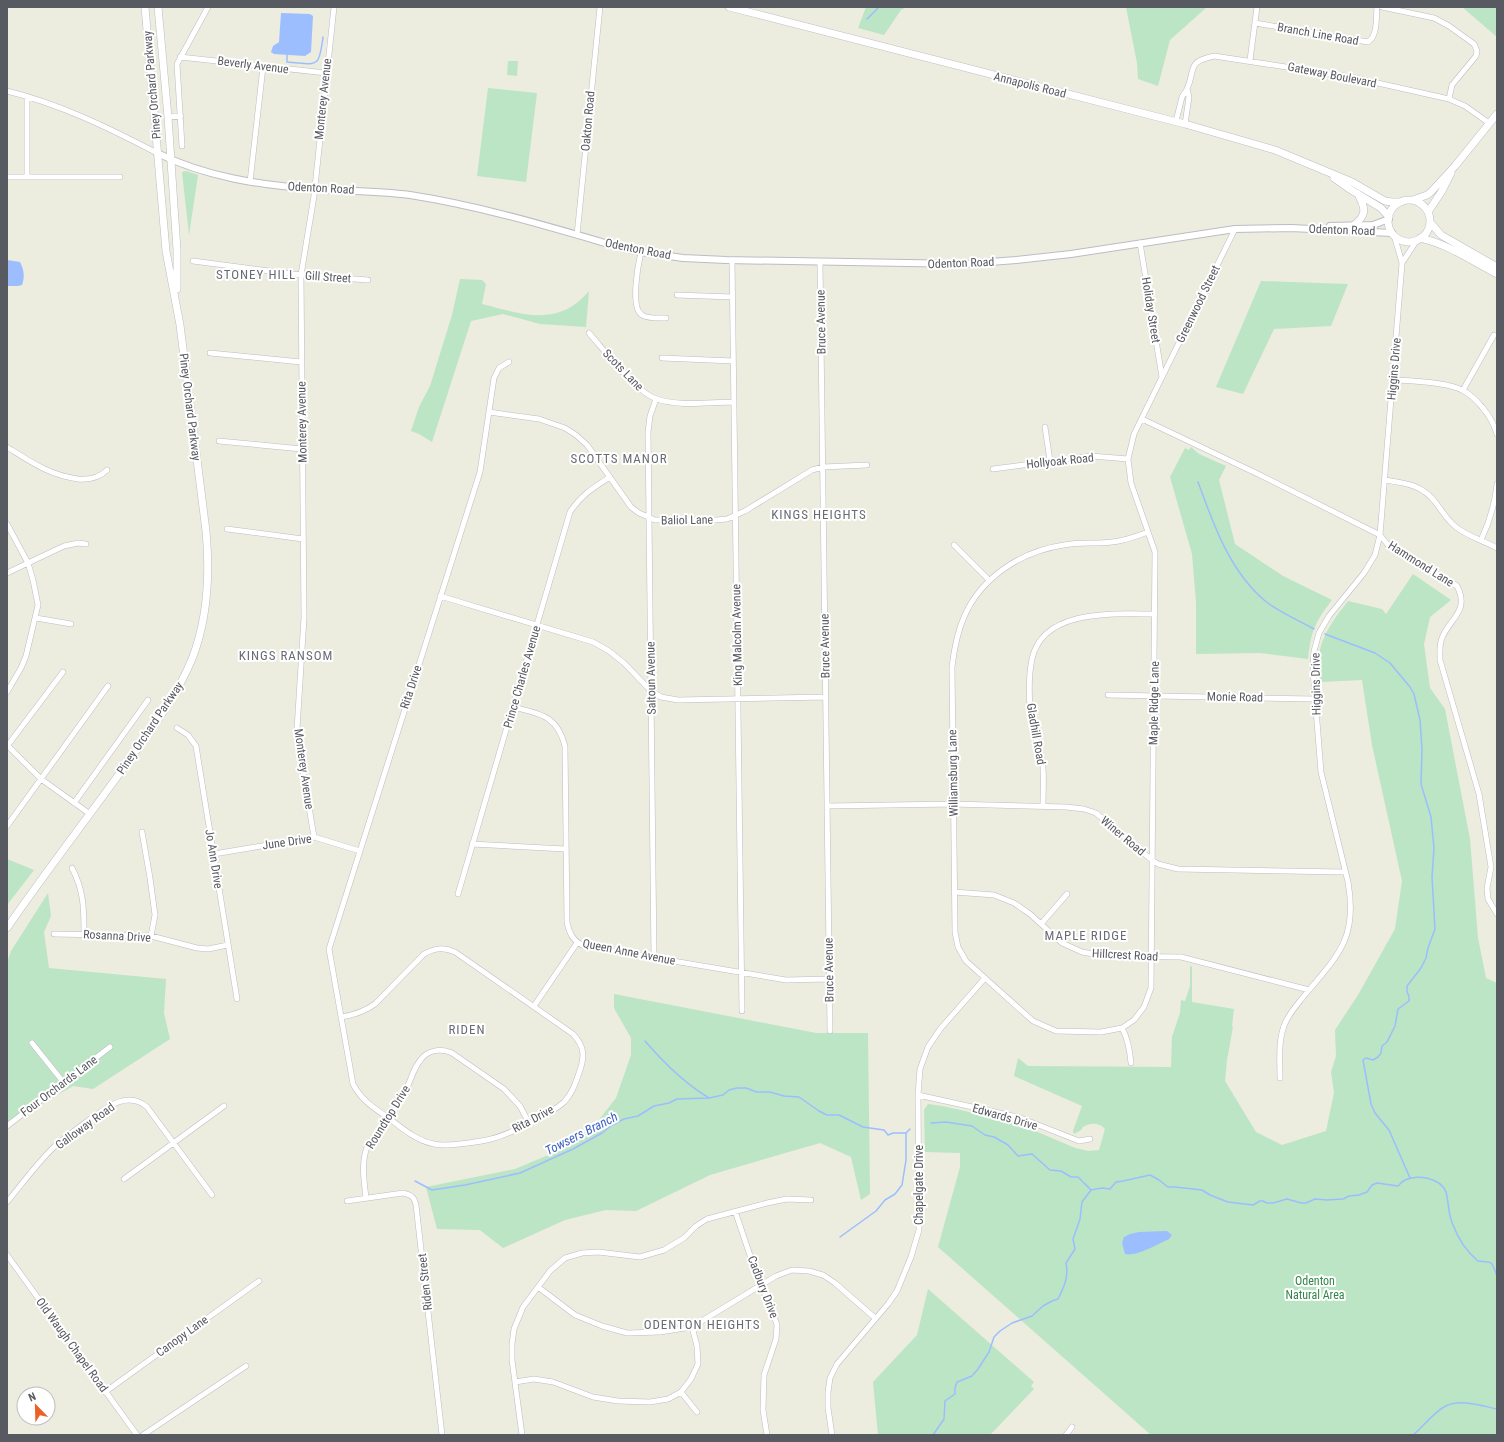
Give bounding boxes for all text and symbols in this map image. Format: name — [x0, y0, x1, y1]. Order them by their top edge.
street label: Branch Line Road — [1276, 20, 1360, 48]
street label: Piney Orchard Parkway — [140, 30, 164, 140]
street label: Beverly Avenue — [217, 54, 290, 76]
street label: Monterey Avenue — [312, 57, 334, 140]
street label: Gateway Boulevard — [1286, 60, 1378, 90]
street label: Annapolis Road — [992, 69, 1068, 101]
street label: Oakton Road — [578, 90, 598, 152]
street label: Odenton Road — [287, 179, 355, 197]
street label: Odenton Road — [1308, 222, 1376, 238]
street label: Odenton Road — [604, 236, 672, 262]
street label: Odenton Road — [927, 255, 995, 271]
street label: Greenwood Street — [1173, 263, 1223, 345]
district label: STONEY HILL — [216, 267, 296, 282]
street label: Gill Street — [304, 268, 352, 286]
street label: Holiday Street — [1139, 276, 1163, 344]
street label: Bruce Avenue — [813, 289, 829, 354]
street label: Higgins Drive — [1384, 337, 1404, 401]
street label: Scots Lane — [600, 346, 647, 394]
street label: Piney Orchard Parkway — [176, 352, 204, 462]
street label: Monterey Avenue — [294, 381, 310, 463]
street label: Hollyoak Road — [1025, 450, 1095, 472]
district label: SCOTTS MANOR — [570, 451, 668, 466]
district label: KINGS HEIGHTS — [771, 507, 867, 522]
street label: Baliol Lane — [661, 513, 714, 527]
street label: Hammond Lane — [1386, 538, 1457, 590]
street label: King Malcolm Avenue — [729, 584, 745, 686]
street label: Bruce Avenue — [817, 613, 833, 678]
street label: Prince Charles Avenue — [501, 624, 543, 730]
street label: Saltoun Avenue — [643, 641, 659, 715]
district label: KINGS RANSOM — [239, 648, 333, 663]
street label: Higgins Drive — [1308, 652, 1324, 716]
street label: Maple Ridge Lane — [1146, 660, 1162, 745]
street label: Rita Drive — [397, 663, 425, 711]
street label: Piney Orchard Parkway — [114, 679, 186, 777]
street label: Monie Road — [1207, 690, 1263, 704]
street label: Gladhill Road — [1024, 702, 1048, 766]
street label: Monterey Avenue — [291, 728, 317, 811]
street label: Williamsburg Lane — [945, 729, 961, 817]
street label: Winer Road — [1098, 813, 1148, 859]
street label: Jo Ann Drive — [202, 828, 226, 890]
street label: June Drive — [261, 832, 313, 852]
street label: Rosanna Drive — [83, 927, 152, 945]
district label: MAPLE RIDGE — [1045, 928, 1127, 943]
street label: Queen Anne Avenue — [581, 936, 677, 968]
street label: Bruce Avenue — [821, 937, 837, 1002]
street label: Hillcrest Road — [1092, 946, 1159, 964]
district label: RIDEN — [448, 1022, 486, 1037]
street label: Four Orchards Lane — [18, 1052, 100, 1119]
street label: Roundtop Drive — [363, 1082, 413, 1151]
street label: Galloway Road — [53, 1100, 117, 1152]
street label: Edwards Drive — [971, 1101, 1039, 1133]
street label: Rita Drive — [510, 1102, 557, 1136]
water label: Towsers Branch — [543, 1109, 620, 1158]
street label: Chapelgate Drive — [912, 1145, 926, 1225]
street label: Riden Street — [415, 1252, 435, 1311]
street label: Cadbury Drive — [745, 1254, 781, 1321]
park label: Odenton Natural Area — [1285, 1274, 1345, 1302]
street label: Old Waugh Chapel Road — [33, 1295, 111, 1395]
street label: Canopy Lane — [153, 1312, 211, 1360]
district label: ODENTON HEIGHTS — [644, 1317, 760, 1332]
north arrow — [16, 1386, 56, 1426]
text: N — [27, 1390, 38, 1405]

